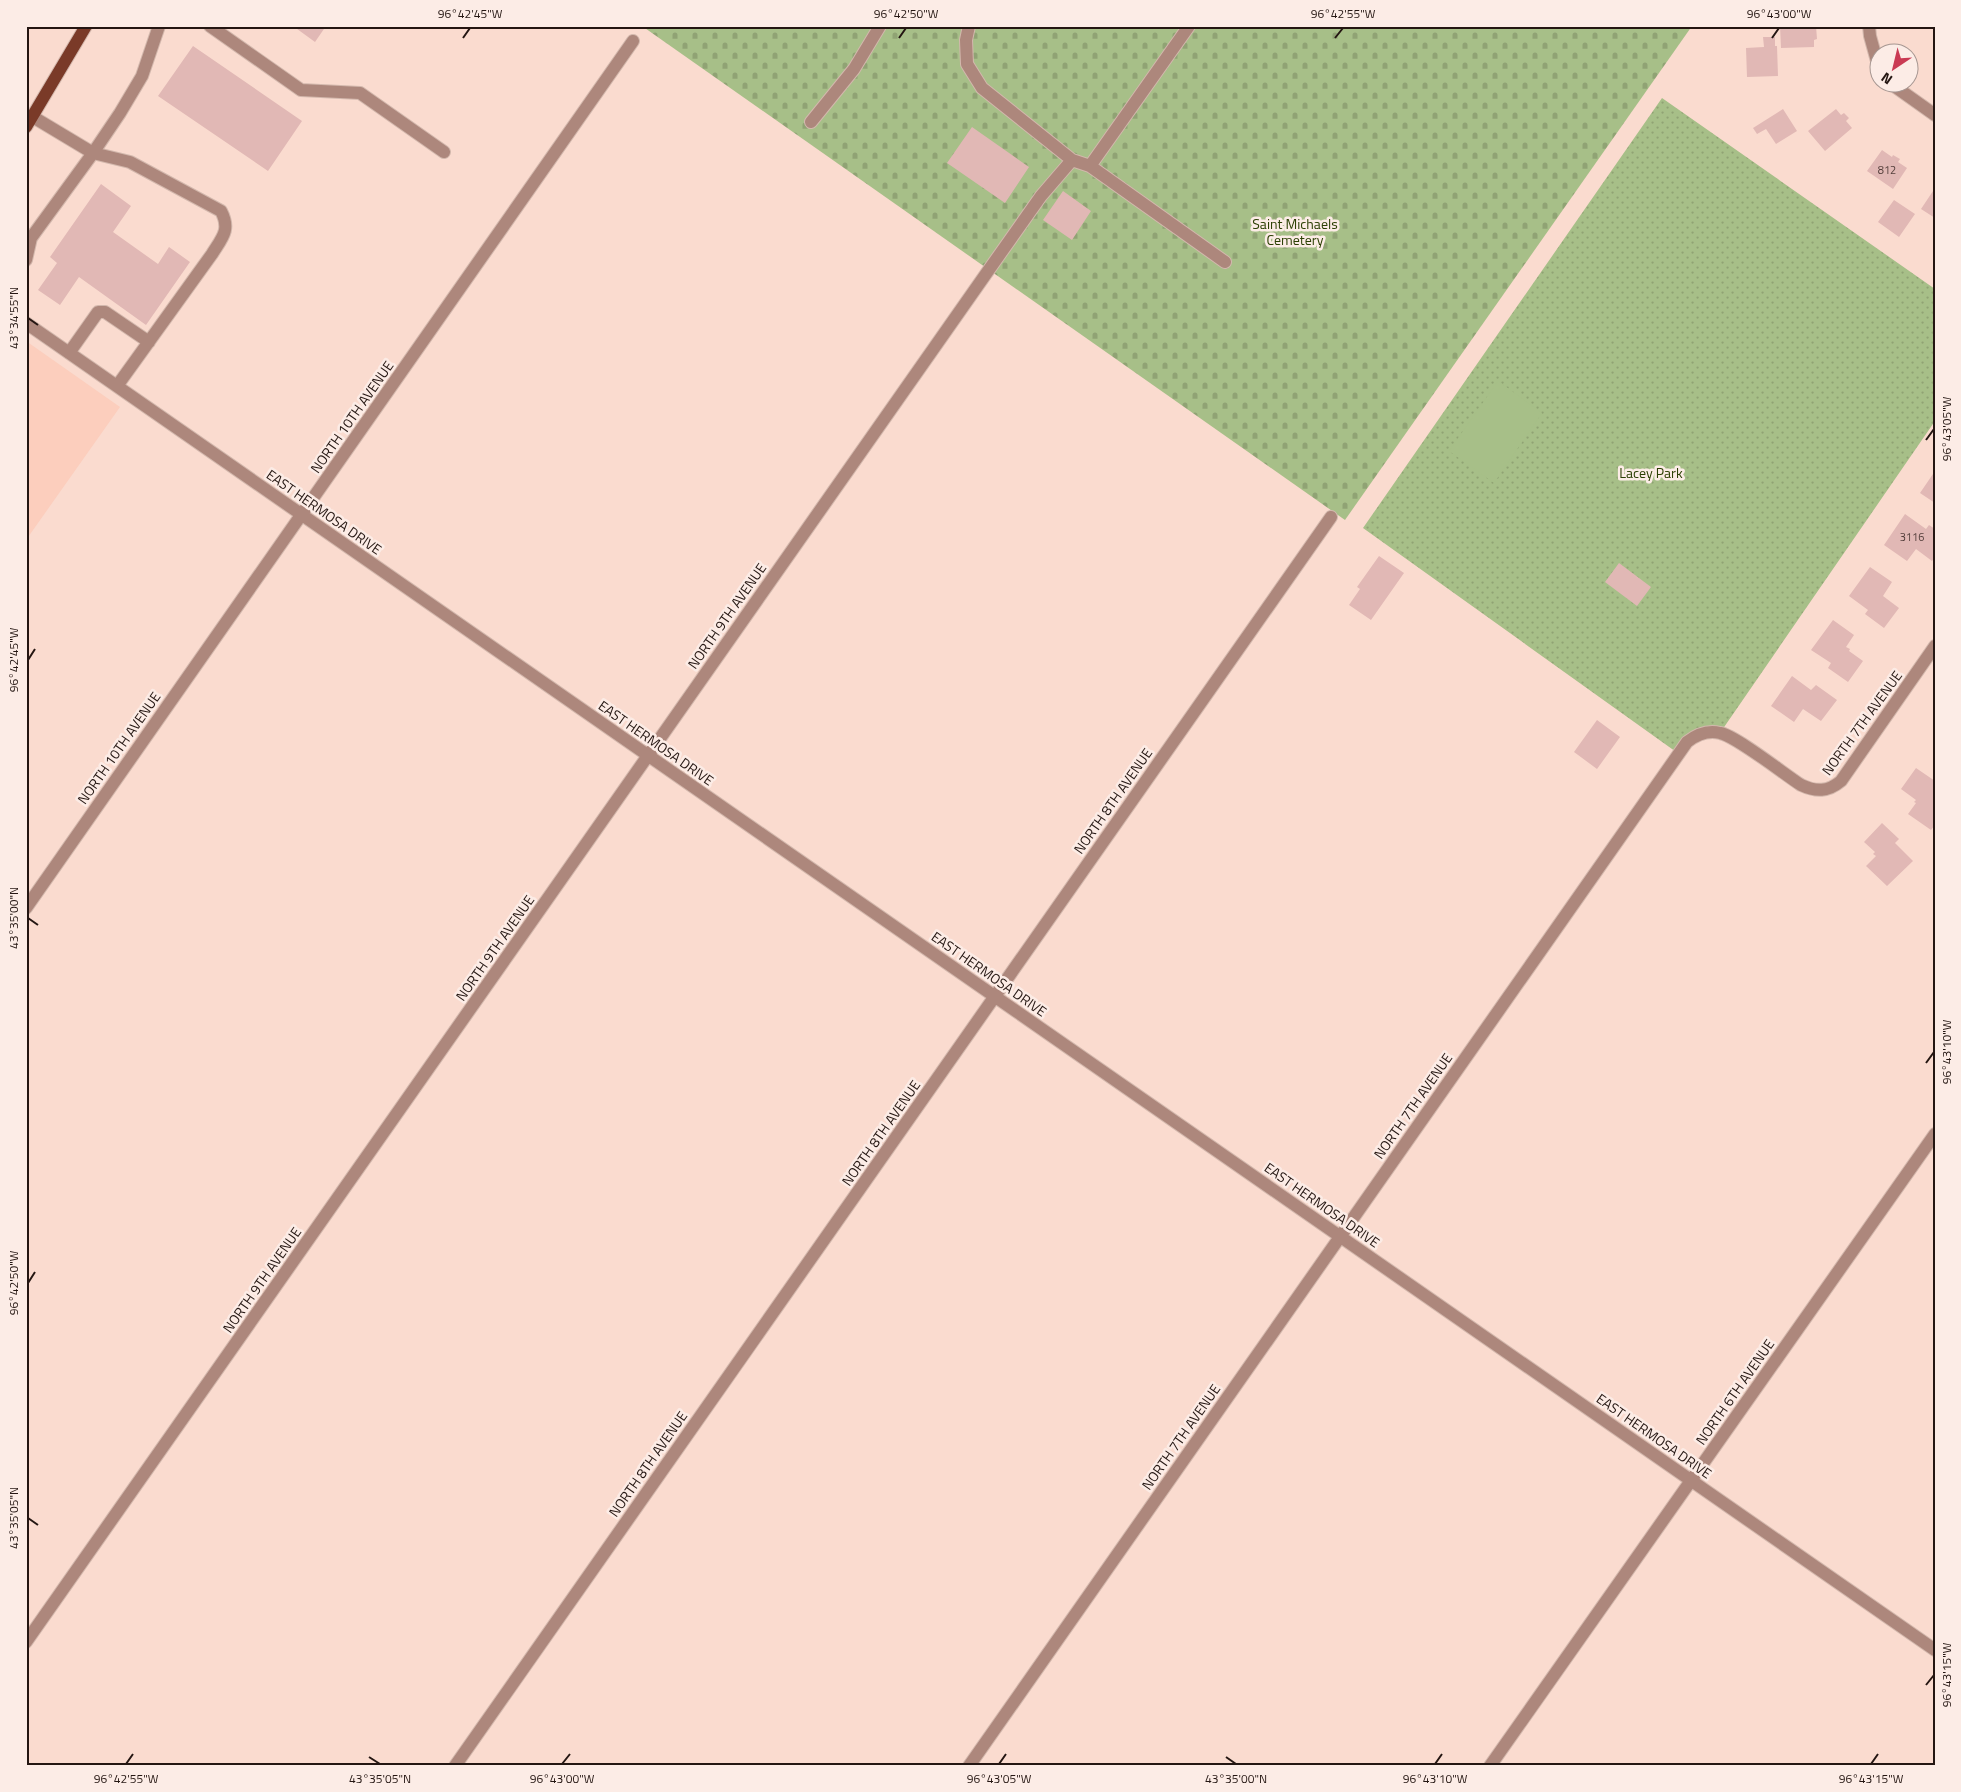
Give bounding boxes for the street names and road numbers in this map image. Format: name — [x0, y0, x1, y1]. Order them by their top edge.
street label: NORTH 10TH AVENUE — [305, 356, 398, 477]
street label: EAST HERMOSA DRIVE — [262, 464, 387, 560]
street label: NORTH 9TH AVENUE — [682, 558, 771, 673]
street label: NORTH 7TH AVENUE — [1816, 666, 1907, 779]
street label: NORTH 10TH AVENUE — [72, 687, 165, 808]
street label: EAST HERMOSA DRIVE — [594, 695, 719, 791]
street label: NORTH 8TH AVENUE — [1068, 743, 1157, 858]
street label: NORTH 9TH AVENUE — [450, 890, 539, 1005]
street label: EAST HERMOSA DRIVE — [927, 926, 1052, 1022]
street label: NORTH 7TH AVENUE — [1368, 1048, 1457, 1163]
street label: NORTH 8TH AVENUE — [836, 1075, 925, 1190]
street label: EAST HERMOSA DRIVE — [1260, 1157, 1385, 1253]
street label: NORTH 9TH AVENUE — [217, 1222, 306, 1337]
street label: NORTH 6TH AVENUE — [1690, 1334, 1779, 1449]
street label: NORTH 7TH AVENUE — [1136, 1379, 1225, 1494]
street label: EAST HERMOSA DRIVE — [1592, 1388, 1717, 1484]
street label: NORTH 8TH AVENUE — [603, 1406, 692, 1521]

